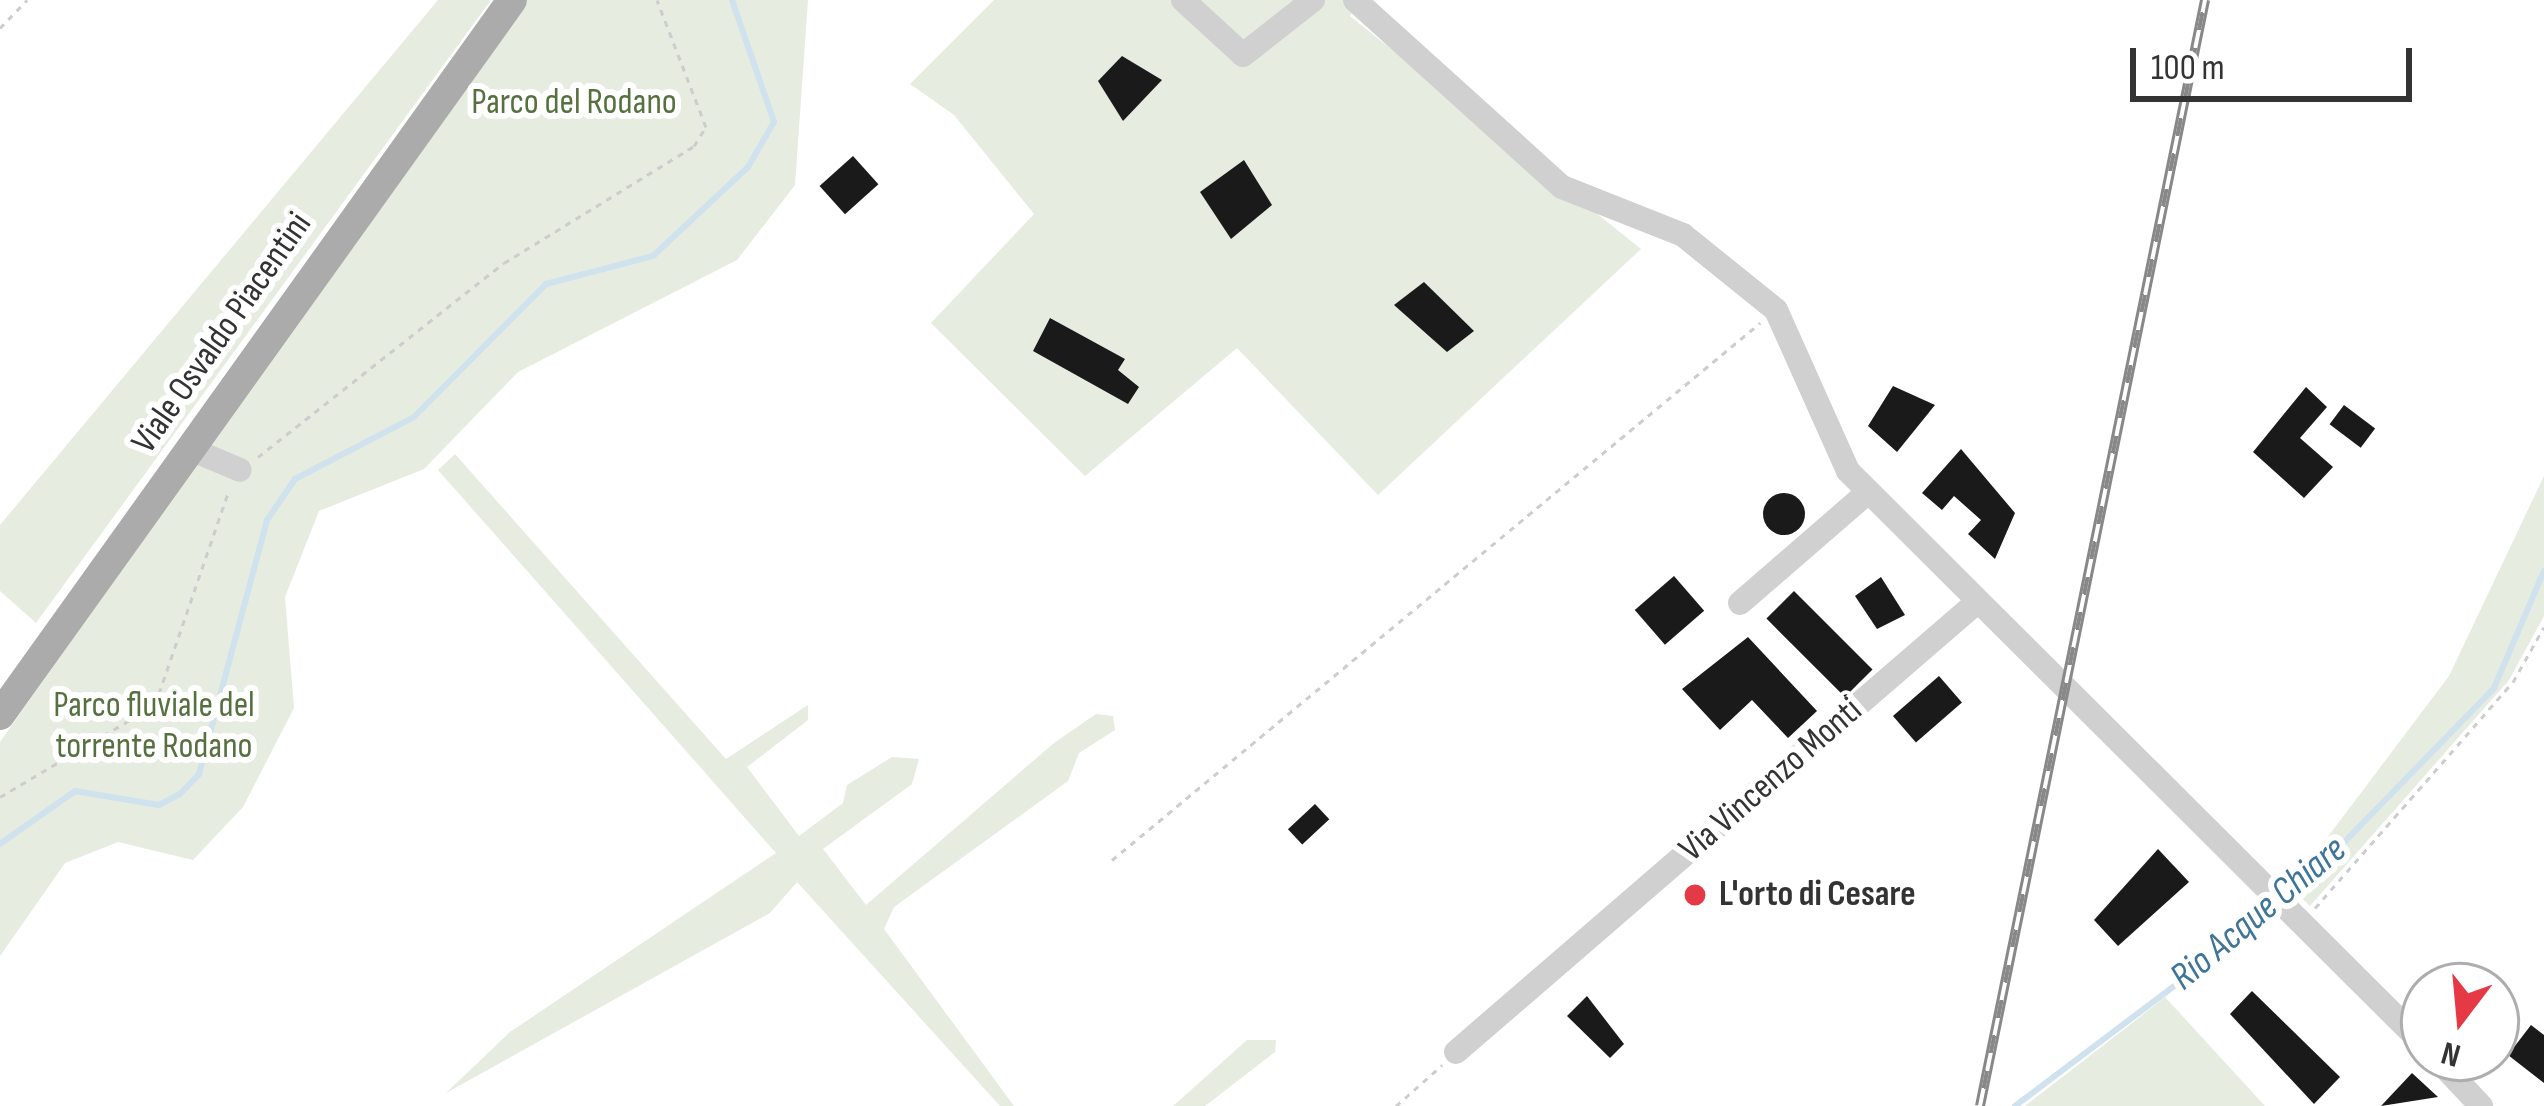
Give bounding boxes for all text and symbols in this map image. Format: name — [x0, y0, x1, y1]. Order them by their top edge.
scale bar — [2136, 24, 2418, 98]
text: 100 m — [2151, 47, 2225, 90]
park label: Parco del Rodano — [471, 81, 677, 125]
street label: Viale Osvaldo Piacentini — [123, 204, 321, 462]
park label: Parco fluviale del torrente Rodano — [53, 683, 255, 768]
street label: Via Vincenzo Monti — [1671, 689, 1871, 871]
water label: Rio Acque Chiare — [2161, 827, 2357, 1001]
place label: L'orto di Cesare — [1719, 873, 1916, 917]
marker: L'orto di Cesare — [1682, 882, 1708, 908]
north arrow — [2400, 962, 2520, 1082]
text: N — [2437, 1032, 2465, 1075]

